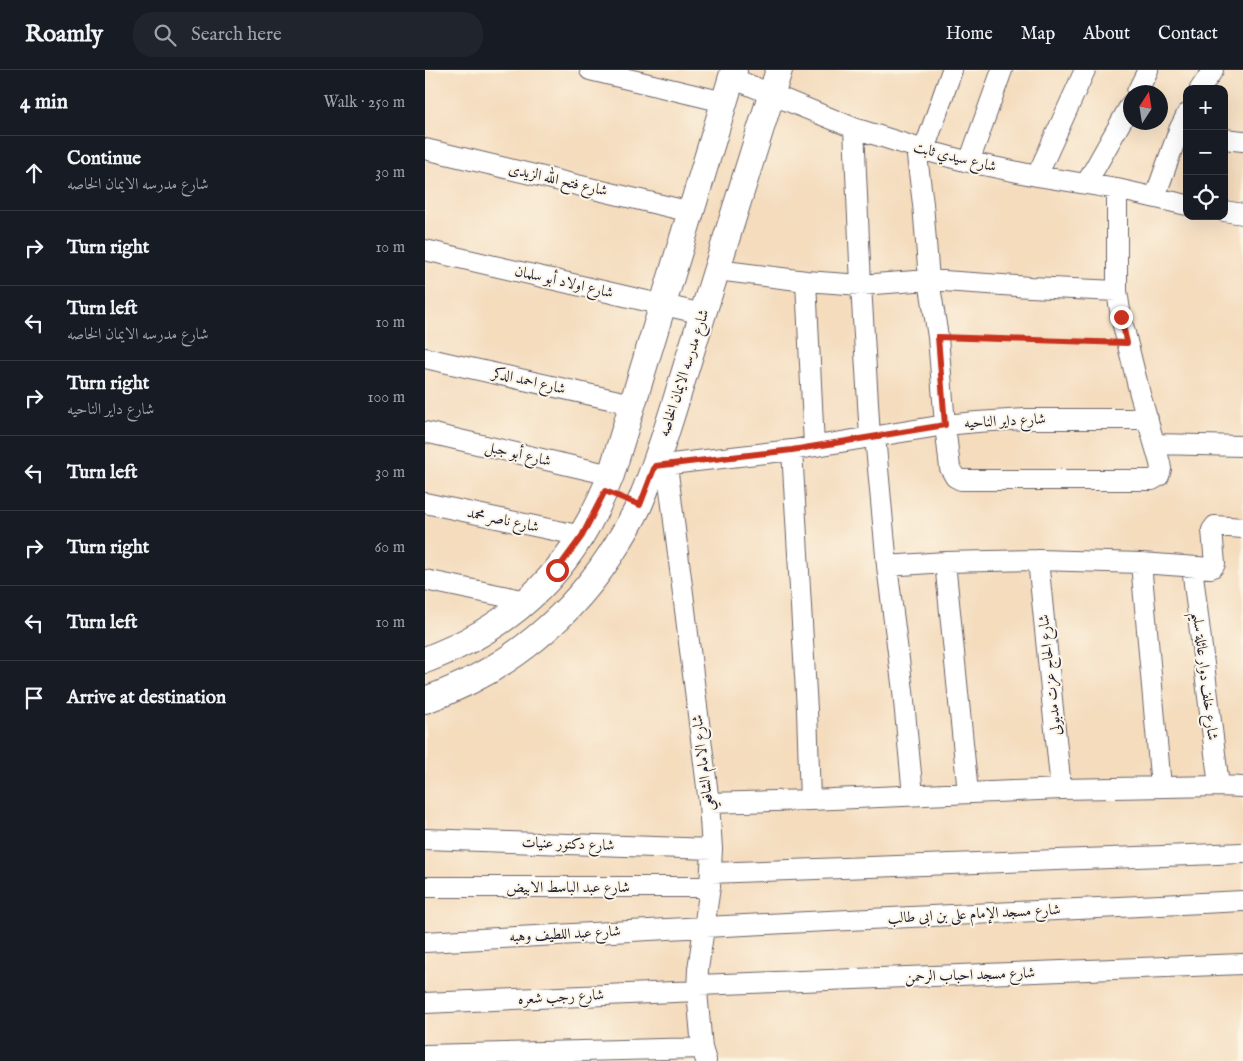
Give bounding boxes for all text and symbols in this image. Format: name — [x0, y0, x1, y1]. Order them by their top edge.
search box — [133, 12, 483, 57]
text: Roamly — [25, 19, 103, 50]
icon: search — [151, 21, 179, 49]
text: Search here — [191, 23, 282, 47]
text: Home — [946, 23, 993, 46]
text: Map — [1021, 23, 1055, 46]
text: About — [1083, 23, 1130, 46]
text: Contact — [1158, 23, 1218, 46]
north arrow — [1123, 85, 1168, 130]
map controls — [1183, 85, 1228, 220]
button: + — [1183, 85, 1228, 130]
text: 4 min — [20, 89, 68, 116]
text: Walk · 250 m — [323, 93, 405, 113]
button: − — [1183, 130, 1228, 175]
street label: شارع سيدي ثابت — [911, 138, 998, 179]
text: Continue — [67, 147, 141, 171]
street label: شارع فتح الله الزيدى — [506, 156, 610, 205]
icon: ahead — [20, 159, 48, 187]
text: 30 m — [375, 163, 405, 183]
text: شارع مدرسه الايمان الخاصه — [67, 175, 209, 195]
button: locate — [1183, 175, 1228, 220]
icon: right — [20, 234, 48, 262]
text: Turn right — [67, 236, 149, 260]
text: 10 m — [375, 238, 405, 258]
street label: شارع اولاد أبو سلمان — [512, 259, 616, 305]
text: Turn left — [67, 297, 138, 321]
route end — [1110, 306, 1133, 329]
street label: شارع مدرسه الايمان الخاصه — [654, 307, 716, 440]
icon: left — [20, 309, 48, 337]
text: 10 m — [375, 313, 405, 333]
text: شارع مدرسه الايمان الخاصه — [67, 325, 209, 345]
street label: شارع احمد الدكر — [488, 363, 568, 402]
text: Turn right — [67, 372, 149, 396]
icon: right — [20, 384, 48, 412]
text: 100 m — [368, 388, 405, 408]
text: شارع داير الناحيه — [67, 400, 154, 420]
street label: شارع داير الناحيه — [964, 409, 1047, 436]
street label: شارع أبو جبل — [482, 435, 553, 474]
icon: left — [20, 459, 48, 487]
text: Turn left — [67, 461, 138, 485]
text: 30 m — [375, 463, 405, 483]
street label: شارع ناصر محمد — [465, 503, 541, 540]
icon: right — [20, 534, 48, 562]
text: Turn right — [67, 536, 149, 560]
text: 60 m — [375, 538, 405, 558]
route start — [546, 559, 569, 582]
icon: left — [20, 609, 48, 637]
text: Turn left — [67, 611, 138, 635]
street label: شارع خلف دوار عائلة سليم — [1183, 611, 1222, 742]
text: 10 m — [375, 613, 405, 633]
street label: شارع الحاج عزت مدبولى — [1034, 613, 1069, 737]
icon: arrive — [20, 684, 48, 712]
text: Arrive at destination — [67, 686, 226, 710]
street label: شارع الامام الشافعي — [688, 713, 722, 812]
street label: شارع دكتور عنيات — [521, 833, 615, 858]
street label: شارع عبد الباسط الابيض — [506, 878, 630, 900]
street label: شارع مسجد الإمام على بن ابى طالب — [887, 900, 1061, 931]
street label: شارع عبد اللطيف وهبه — [509, 922, 621, 949]
street label: شارع مسجد احباب الرحمن — [904, 963, 1036, 990]
street label: شارع رجب شعره — [517, 985, 605, 1012]

